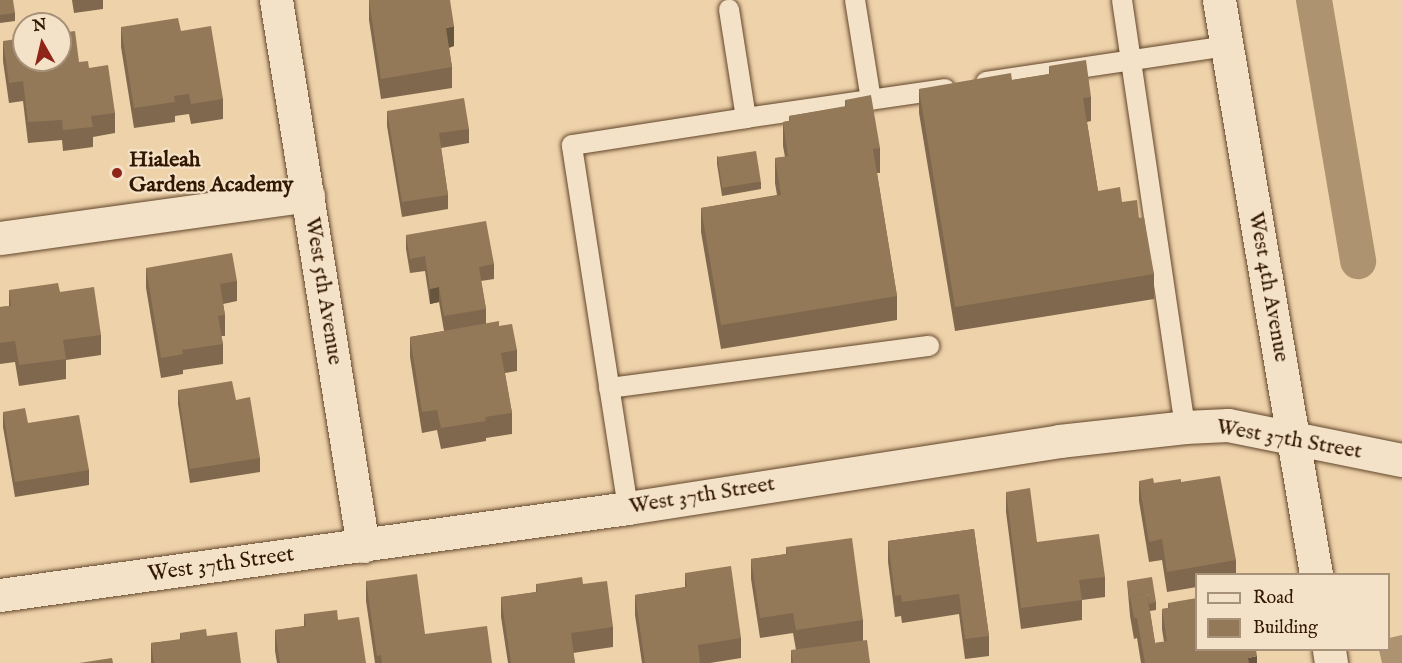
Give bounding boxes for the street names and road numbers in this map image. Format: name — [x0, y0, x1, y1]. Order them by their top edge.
street label: West 4th Avenue — [1242, 210, 1294, 364]
street label: West 5th Avenue — [298, 215, 348, 367]
street label: West 37th Street — [1214, 414, 1364, 466]
street label: West 37th Street — [627, 471, 777, 521]
street label: West 37th Street — [146, 542, 296, 588]

